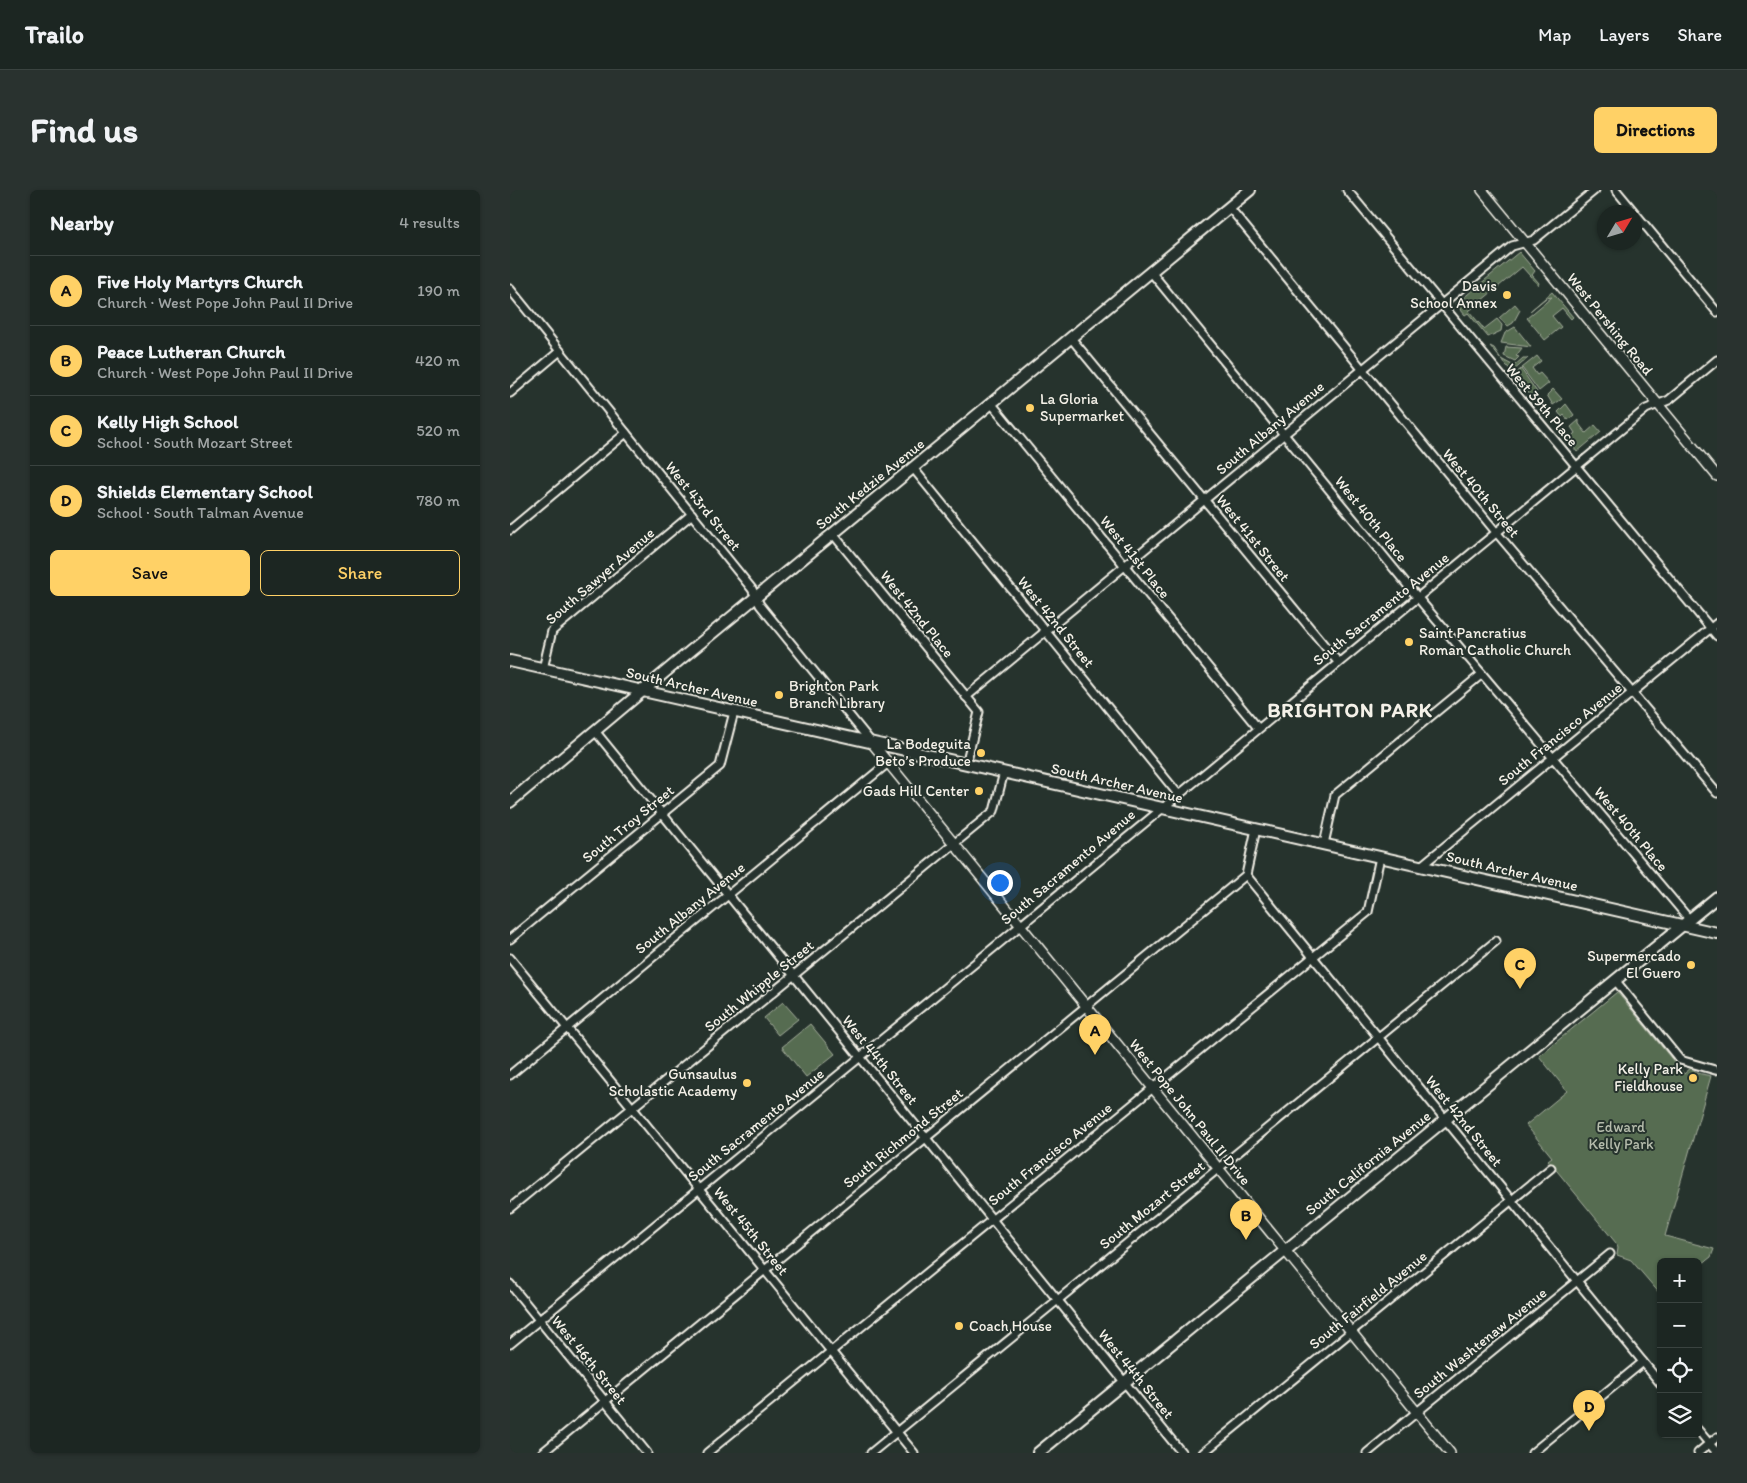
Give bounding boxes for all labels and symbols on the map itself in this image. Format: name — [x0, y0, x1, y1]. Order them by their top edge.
north arrow — [1597, 205, 1642, 250]
street label: West Pershing Road — [1563, 269, 1657, 379]
place label: Davis School Annex — [1410, 277, 1498, 312]
marker: Davis School Annex — [1501, 289, 1513, 301]
street label: West 39th Place — [1502, 360, 1582, 450]
street label: South Albany Avenue — [1212, 377, 1328, 479]
place label: La Gloria Supermarket — [1040, 390, 1125, 425]
marker: La Gloria Supermarket — [1024, 402, 1036, 414]
street label: South Kedzie Avenue — [812, 435, 928, 533]
street label: West 40th Street — [1439, 445, 1524, 541]
street label: West 43rd Street — [661, 458, 745, 555]
street label: West 40th Place — [1331, 472, 1411, 566]
street label: West 41st Street — [1212, 491, 1294, 585]
street label: West 41st Place — [1096, 512, 1174, 602]
street label: South Sawyer Avenue — [542, 524, 658, 628]
street label: South Sacramento Avenue — [1309, 549, 1453, 669]
street label: West 42nd Place — [876, 567, 958, 661]
street label: West 42nd Street — [1014, 573, 1098, 672]
place label: Saint Pancratius Roman Catholic Church — [1419, 624, 1571, 659]
marker: Saint Pancratius Roman Catholic Church — [1403, 636, 1415, 648]
street label: South Archer Avenue — [624, 663, 760, 711]
place label: Brighton Park Branch Library — [789, 677, 885, 712]
street label: South Francisco Avenue — [1494, 679, 1626, 789]
marker: Brighton Park Branch Library — [773, 689, 785, 701]
district label: BRIGHTON PARK — [1267, 698, 1433, 722]
place label: La Bodeguita Beto’s Produce — [875, 735, 971, 770]
marker: La Bodeguita Beto’s Produce — [975, 747, 987, 759]
street label: South Archer Avenue — [1049, 759, 1185, 807]
street label: South Troy Street — [578, 781, 678, 867]
place label: Gads Hill Center — [863, 782, 969, 800]
street label: West 40th Place — [1590, 783, 1672, 875]
marker: Gads Hill Center — [973, 785, 985, 797]
street label: South Sacramento Avenue — [997, 805, 1139, 929]
street label: South Archer Avenue — [1444, 847, 1580, 895]
street label: South Albany Avenue — [632, 858, 748, 958]
your location — [987, 870, 1013, 896]
street label: South Whipple Street — [701, 936, 818, 1036]
place label: Supermercado El Guero — [1587, 947, 1681, 982]
pin: C — [1504, 948, 1536, 989]
marker: Supermercado El Guero — [1685, 959, 1697, 971]
street label: West 44th Street — [838, 1012, 922, 1109]
pin: A — [1079, 1014, 1111, 1055]
street label: West Pope John Paul II Drive — [1125, 1035, 1255, 1189]
place label: Kelly Park Fieldhouse — [1614, 1060, 1683, 1095]
place label: Gunsaulus Scholastic Academy — [609, 1065, 737, 1100]
street label: South Sacramento Avenue — [684, 1065, 828, 1185]
street label: West 42nd Street — [1422, 1072, 1506, 1171]
marker: Kelly Park Fieldhouse — [1687, 1072, 1699, 1084]
marker: Gunsaulus Scholastic Academy — [741, 1077, 753, 1089]
street label: South Richmond Street — [839, 1084, 967, 1192]
street label: South Francisco Avenue — [984, 1099, 1116, 1209]
street label: South California Avenue — [1302, 1107, 1434, 1219]
park label: Edward Kelly Park — [1588, 1118, 1654, 1153]
street label: South Mozart Street — [1096, 1157, 1209, 1253]
street label: West 45th Street — [710, 1183, 793, 1279]
pin: B — [1230, 1199, 1262, 1240]
street label: South Fairfield Avenue — [1305, 1247, 1431, 1353]
street label: South Washtenaw Avenue — [1410, 1284, 1550, 1402]
street label: West 46th Street — [548, 1312, 631, 1408]
place label: Coach House — [969, 1317, 1052, 1335]
marker: Coach House — [953, 1320, 965, 1332]
street label: West 44th Street — [1094, 1326, 1178, 1423]
pin: D — [1573, 1390, 1605, 1431]

